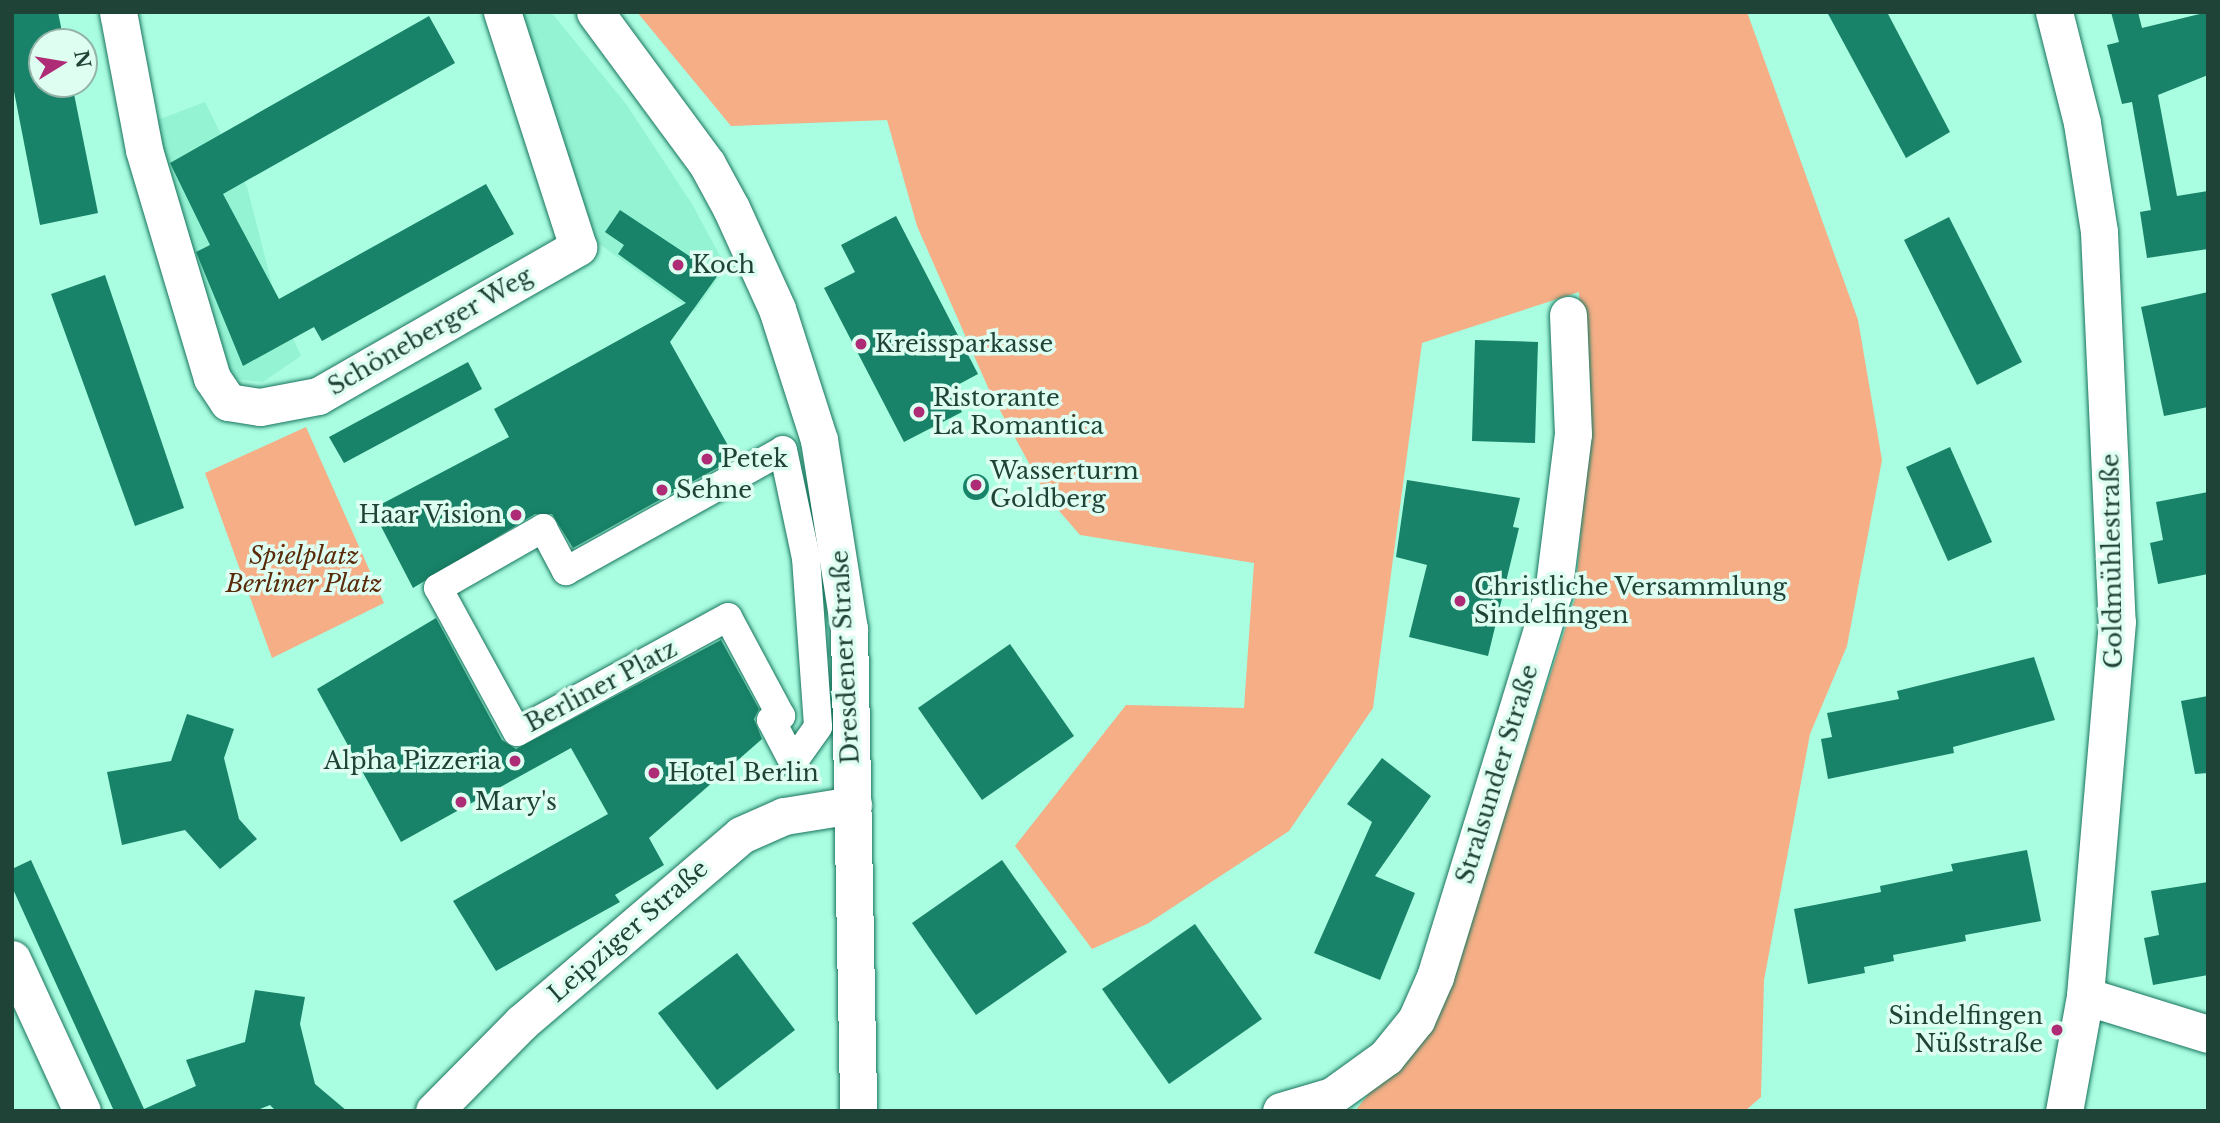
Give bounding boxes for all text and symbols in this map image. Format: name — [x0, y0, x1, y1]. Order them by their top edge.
north arrow — [28, 28, 98, 98]
text: N — [69, 48, 95, 70]
place label: Koch — [692, 251, 755, 279]
marker: Koch — [670, 257, 686, 273]
street label: Schöneberger Weg — [322, 260, 538, 402]
place label: Kreissparkasse — [875, 330, 1053, 358]
marker: Kreissparkasse — [853, 336, 869, 352]
place label: Ristorante La Romantica — [933, 384, 1104, 440]
marker: Ristorante La Romantica — [911, 404, 927, 420]
place label: Petek — [721, 445, 788, 473]
marker: Petek — [699, 451, 715, 467]
street label: Goldmühlestraße — [2096, 453, 2128, 669]
place label: Wasserturm Goldberg — [990, 457, 1139, 513]
place label: Sehne — [676, 476, 752, 504]
marker: Wasserturm Goldberg — [968, 477, 984, 493]
marker: Sehne — [654, 482, 670, 498]
place label: Haar Vision — [357, 501, 502, 529]
marker: Haar Vision — [508, 507, 524, 523]
park label: Spielplatz Berliner Platz — [225, 542, 383, 598]
street label: Dresdener Straße — [825, 549, 865, 765]
place label: Christliche Versammlung Sindelfingen — [1474, 573, 1788, 629]
marker: Christliche Versammlung Sindelfingen — [1452, 593, 1468, 609]
street label: Berliner Platz — [520, 634, 682, 738]
street label: Stralsunder Straße — [1450, 661, 1544, 887]
place label: Alpha Pizzeria — [324, 747, 501, 775]
marker: Alpha Pizzeria — [507, 753, 523, 769]
place label: Hotel Berlin — [668, 759, 819, 787]
marker: Hotel Berlin — [646, 765, 662, 781]
place label: Mary's — [475, 788, 557, 816]
marker: Mary's — [453, 794, 469, 810]
street label: Leipziger Straße — [542, 854, 714, 1008]
place label: Sindelfingen Nüßstraße — [1888, 1002, 2043, 1058]
marker: Sindelfingen Nüßstraße — [2049, 1022, 2065, 1038]

